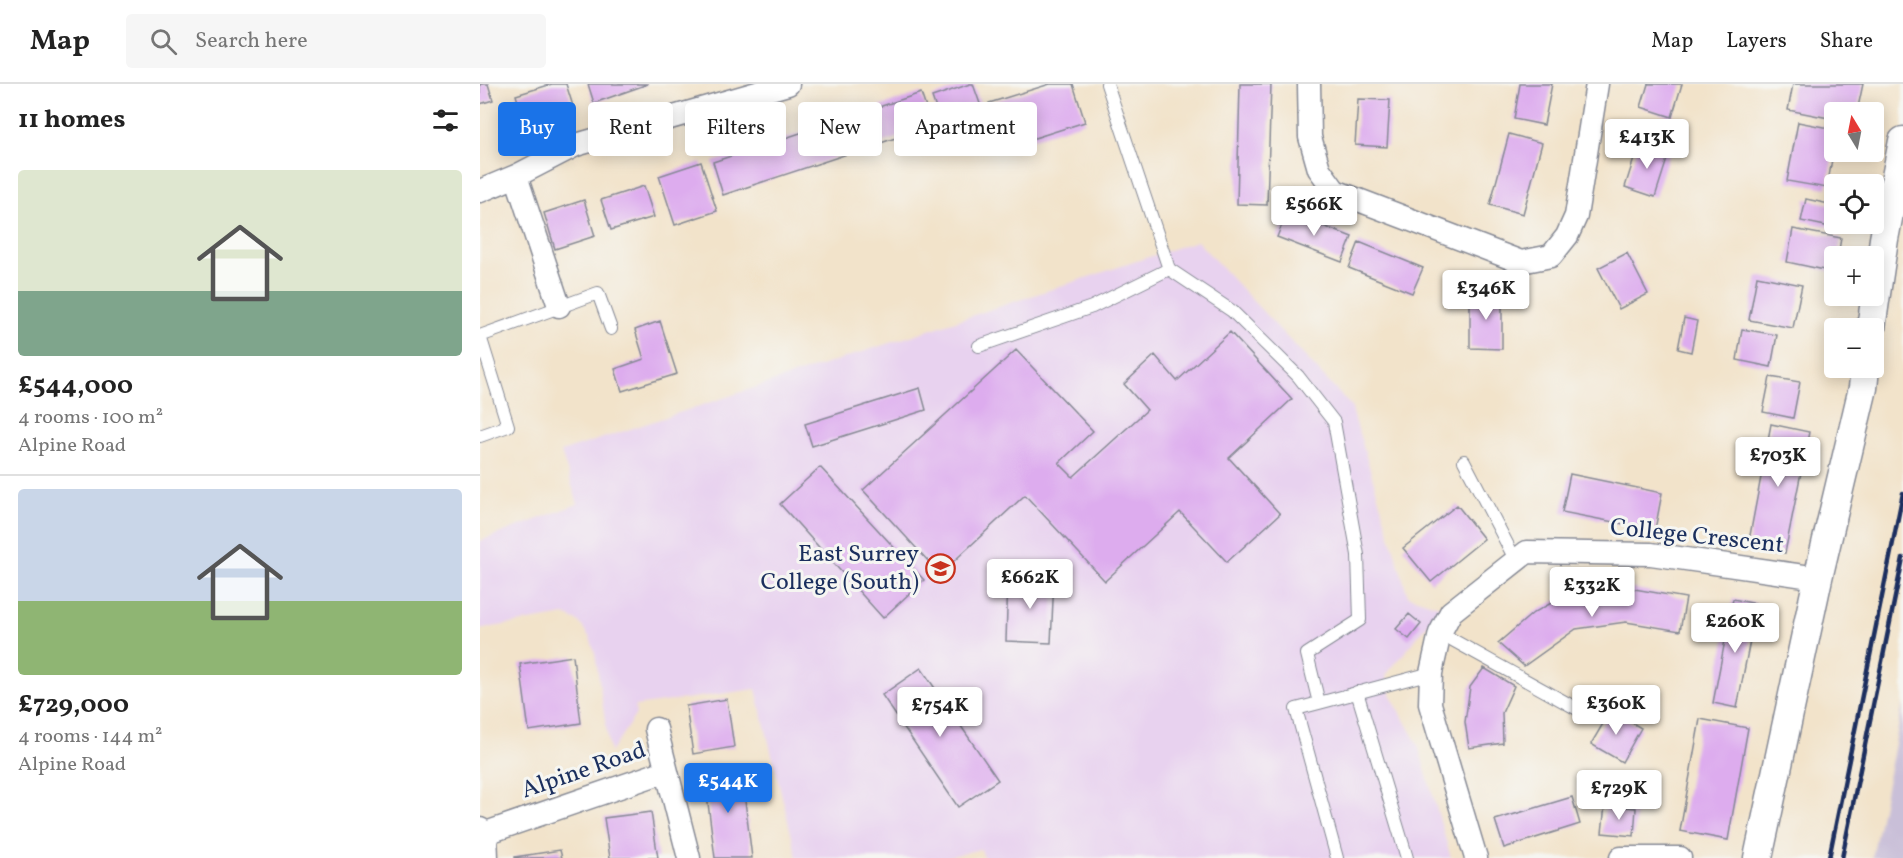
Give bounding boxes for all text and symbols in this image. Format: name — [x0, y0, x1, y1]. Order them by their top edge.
search box — [126, 14, 546, 68]
text: Map — [30, 22, 90, 61]
icon: search — [147, 25, 180, 58]
text: Search here — [195, 26, 308, 57]
text: Map — [1651, 27, 1693, 56]
text: Layers — [1726, 27, 1787, 56]
text: Share — [1820, 27, 1873, 56]
text: 11 homes — [18, 102, 125, 138]
chip: Buy — [498, 102, 576, 156]
chip: Rent — [588, 102, 673, 156]
chip: Filters — [685, 102, 786, 156]
chip: New — [798, 102, 882, 156]
chip: Apartment — [894, 102, 1037, 156]
north arrow — [1824, 102, 1884, 162]
map controls — [1824, 102, 1884, 378]
icon: filters — [429, 104, 462, 137]
pin: £413K — [1605, 119, 1689, 170]
text: £413K — [1619, 124, 1675, 152]
button: locate — [1824, 174, 1884, 234]
pin: £566K — [1272, 186, 1356, 237]
text: £566K — [1285, 191, 1343, 219]
icon: home — [186, 209, 294, 317]
button: + — [1824, 246, 1884, 306]
pin: £346K — [1444, 270, 1528, 321]
text: £346K — [1456, 275, 1516, 303]
button: − — [1824, 318, 1884, 378]
text: £544,000 — [18, 368, 133, 404]
text: 4 rooms · 100 m² — [18, 404, 163, 432]
text: Alpine Road — [18, 432, 126, 460]
pin: £703K — [1736, 437, 1820, 488]
text: £703K — [1749, 442, 1807, 470]
street label: College Crescent — [1608, 511, 1786, 563]
icon: home — [186, 528, 294, 636]
place label: East Surrey College (South) — [760, 538, 919, 600]
school or university icon: East Surrey College (South) — [924, 553, 956, 585]
pin: £662K — [988, 559, 1072, 610]
text: £662K — [1001, 564, 1059, 592]
pin: £332K — [1550, 567, 1634, 618]
text: £332K — [1564, 572, 1620, 600]
pin: £260K — [1693, 603, 1777, 654]
text: £260K — [1705, 608, 1765, 636]
pin: £360K — [1574, 685, 1658, 736]
text: £729,000 — [18, 687, 129, 723]
pin: £754K — [898, 687, 982, 738]
text: £360K — [1586, 690, 1646, 718]
text: £754K — [911, 692, 969, 720]
text: 4 rooms · 144 m² — [18, 723, 163, 751]
street label: Alpine Road — [517, 734, 651, 808]
text: Alpine Road — [18, 751, 126, 779]
pin: £544K — [686, 763, 770, 814]
text: £544K — [698, 768, 758, 796]
pin: £729K — [1577, 770, 1661, 821]
text: £729K — [1591, 775, 1647, 803]

